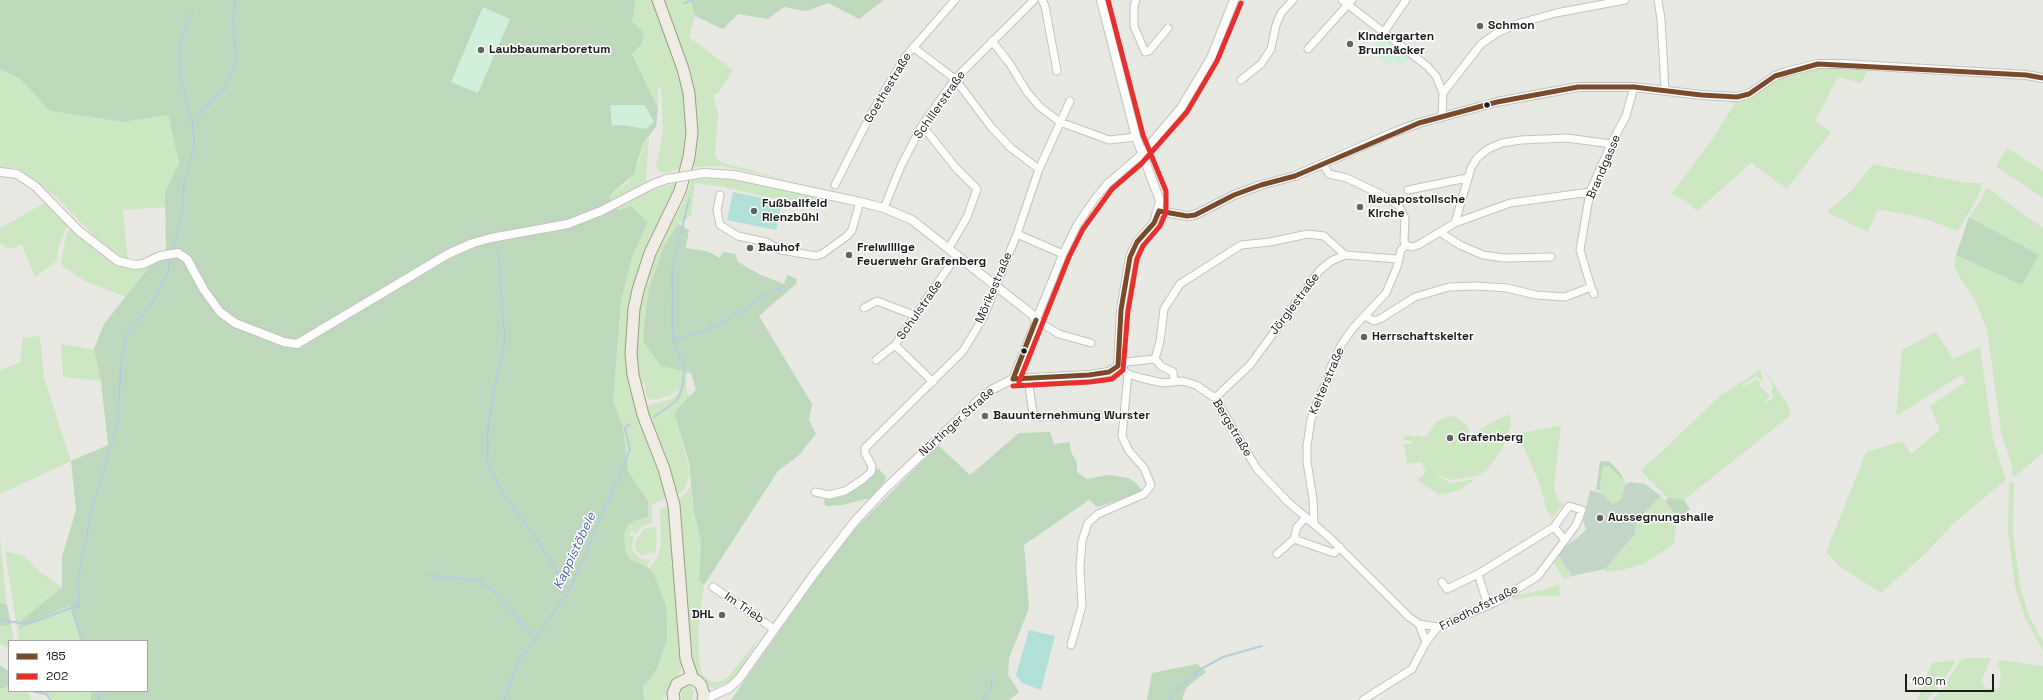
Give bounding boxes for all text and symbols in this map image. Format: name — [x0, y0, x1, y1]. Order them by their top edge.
place label: Schmon — [1488, 19, 1535, 33]
marker: Schmon — [1475, 21, 1485, 31]
place label: Kindergarten Brunnäcker — [1358, 30, 1434, 58]
marker: Kindergarten Brunnäcker — [1345, 39, 1355, 49]
place label: Laubbaumarboretum — [489, 43, 610, 57]
marker: Laubbaumarboretum — [476, 45, 486, 55]
street label: Goethestraße — [861, 50, 915, 126]
street label: Schillerstraße — [911, 68, 969, 142]
unlabelled marker — [1482, 100, 1492, 110]
street label: Brandgasse — [1584, 133, 1624, 201]
place label: Neuapostolische Kirche — [1368, 193, 1465, 221]
place label: Fußballfeld Rienzbühl — [762, 197, 827, 225]
marker: Neuapostolische Kirche — [1355, 202, 1365, 212]
marker: Fußballfeld Rienzbühl — [749, 206, 759, 216]
place label: Bauhof — [758, 241, 800, 255]
place label: Freiwillige Feuerwehr Grafenberg — [857, 241, 986, 269]
marker: Bauhof — [745, 243, 755, 253]
marker: Freiwillige Feuerwehr Grafenberg — [844, 250, 854, 260]
street label: Mörikestraße — [973, 250, 1015, 326]
street label: Jörglestraße — [1267, 270, 1323, 338]
street label: Schulstraße — [894, 277, 946, 343]
place label: Herrschaftskelter — [1372, 330, 1474, 344]
marker: Herrschaftskelter — [1359, 332, 1369, 342]
street label: Kelterstraße — [1306, 345, 1348, 417]
unlabelled marker — [1019, 346, 1029, 356]
street label: Nürtinger Straße — [916, 384, 998, 460]
street label: Bergstraße — [1209, 397, 1255, 459]
place label: Bauunternehmung Wurster — [993, 409, 1150, 423]
marker: Bauunternehmung Wurster — [980, 411, 990, 421]
place label: Grafenberg — [1458, 431, 1523, 445]
marker: Grafenberg — [1445, 433, 1455, 443]
water label: Kappistöbele — [550, 510, 600, 592]
place label: Aussegnungshalle — [1608, 511, 1714, 525]
marker: Aussegnungshalle — [1595, 513, 1605, 523]
street label: Friedhofstraße — [1437, 582, 1521, 634]
street label: Im Trieb — [721, 590, 767, 626]
place label: DHL — [692, 608, 714, 622]
marker: DHL — [717, 610, 727, 620]
legend — [8, 640, 148, 692]
text: 185 — [46, 648, 66, 664]
scale bar — [1907, 666, 1996, 692]
text: 202 — [46, 668, 68, 684]
text: 100 m — [1912, 673, 1946, 689]

